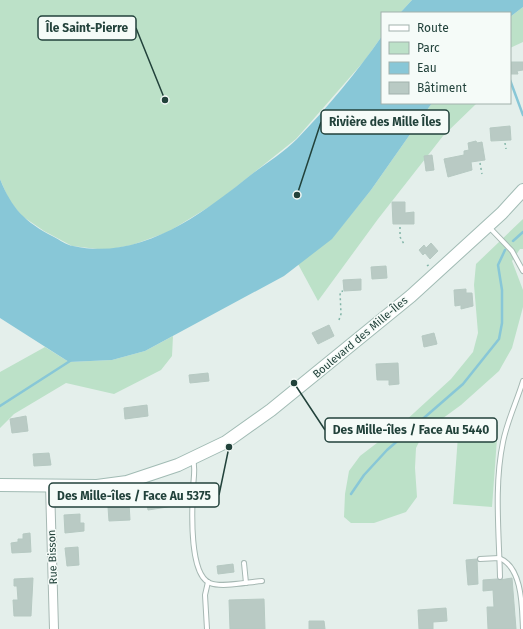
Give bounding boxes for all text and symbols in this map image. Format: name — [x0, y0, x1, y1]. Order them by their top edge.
legend — [381, 12, 511, 104]
callout: Île Saint-Pierre — [38, 16, 136, 40]
text: Île Saint-Pierre — [45, 20, 129, 35]
text: Route — [417, 21, 449, 35]
text: Parc — [417, 41, 440, 55]
text: Eau — [417, 61, 437, 75]
text: Bâtiment — [417, 81, 467, 95]
callout: Rivière des Mille Îles — [321, 110, 449, 134]
text: Rivière des Mille Îles — [329, 114, 441, 129]
street label: Boulevard des Mille-Îles — [310, 294, 410, 381]
callout: Des Mille-îles / Face Au 5440 — [325, 418, 497, 442]
text: Des Mille-îles / Face Au 5440 — [333, 423, 489, 437]
callout: Des Mille-îles / Face Au 5375 — [49, 483, 219, 507]
text: Des Mille-îles / Face Au 5375 — [57, 489, 211, 503]
street label: Rue Bisson — [45, 529, 60, 585]

